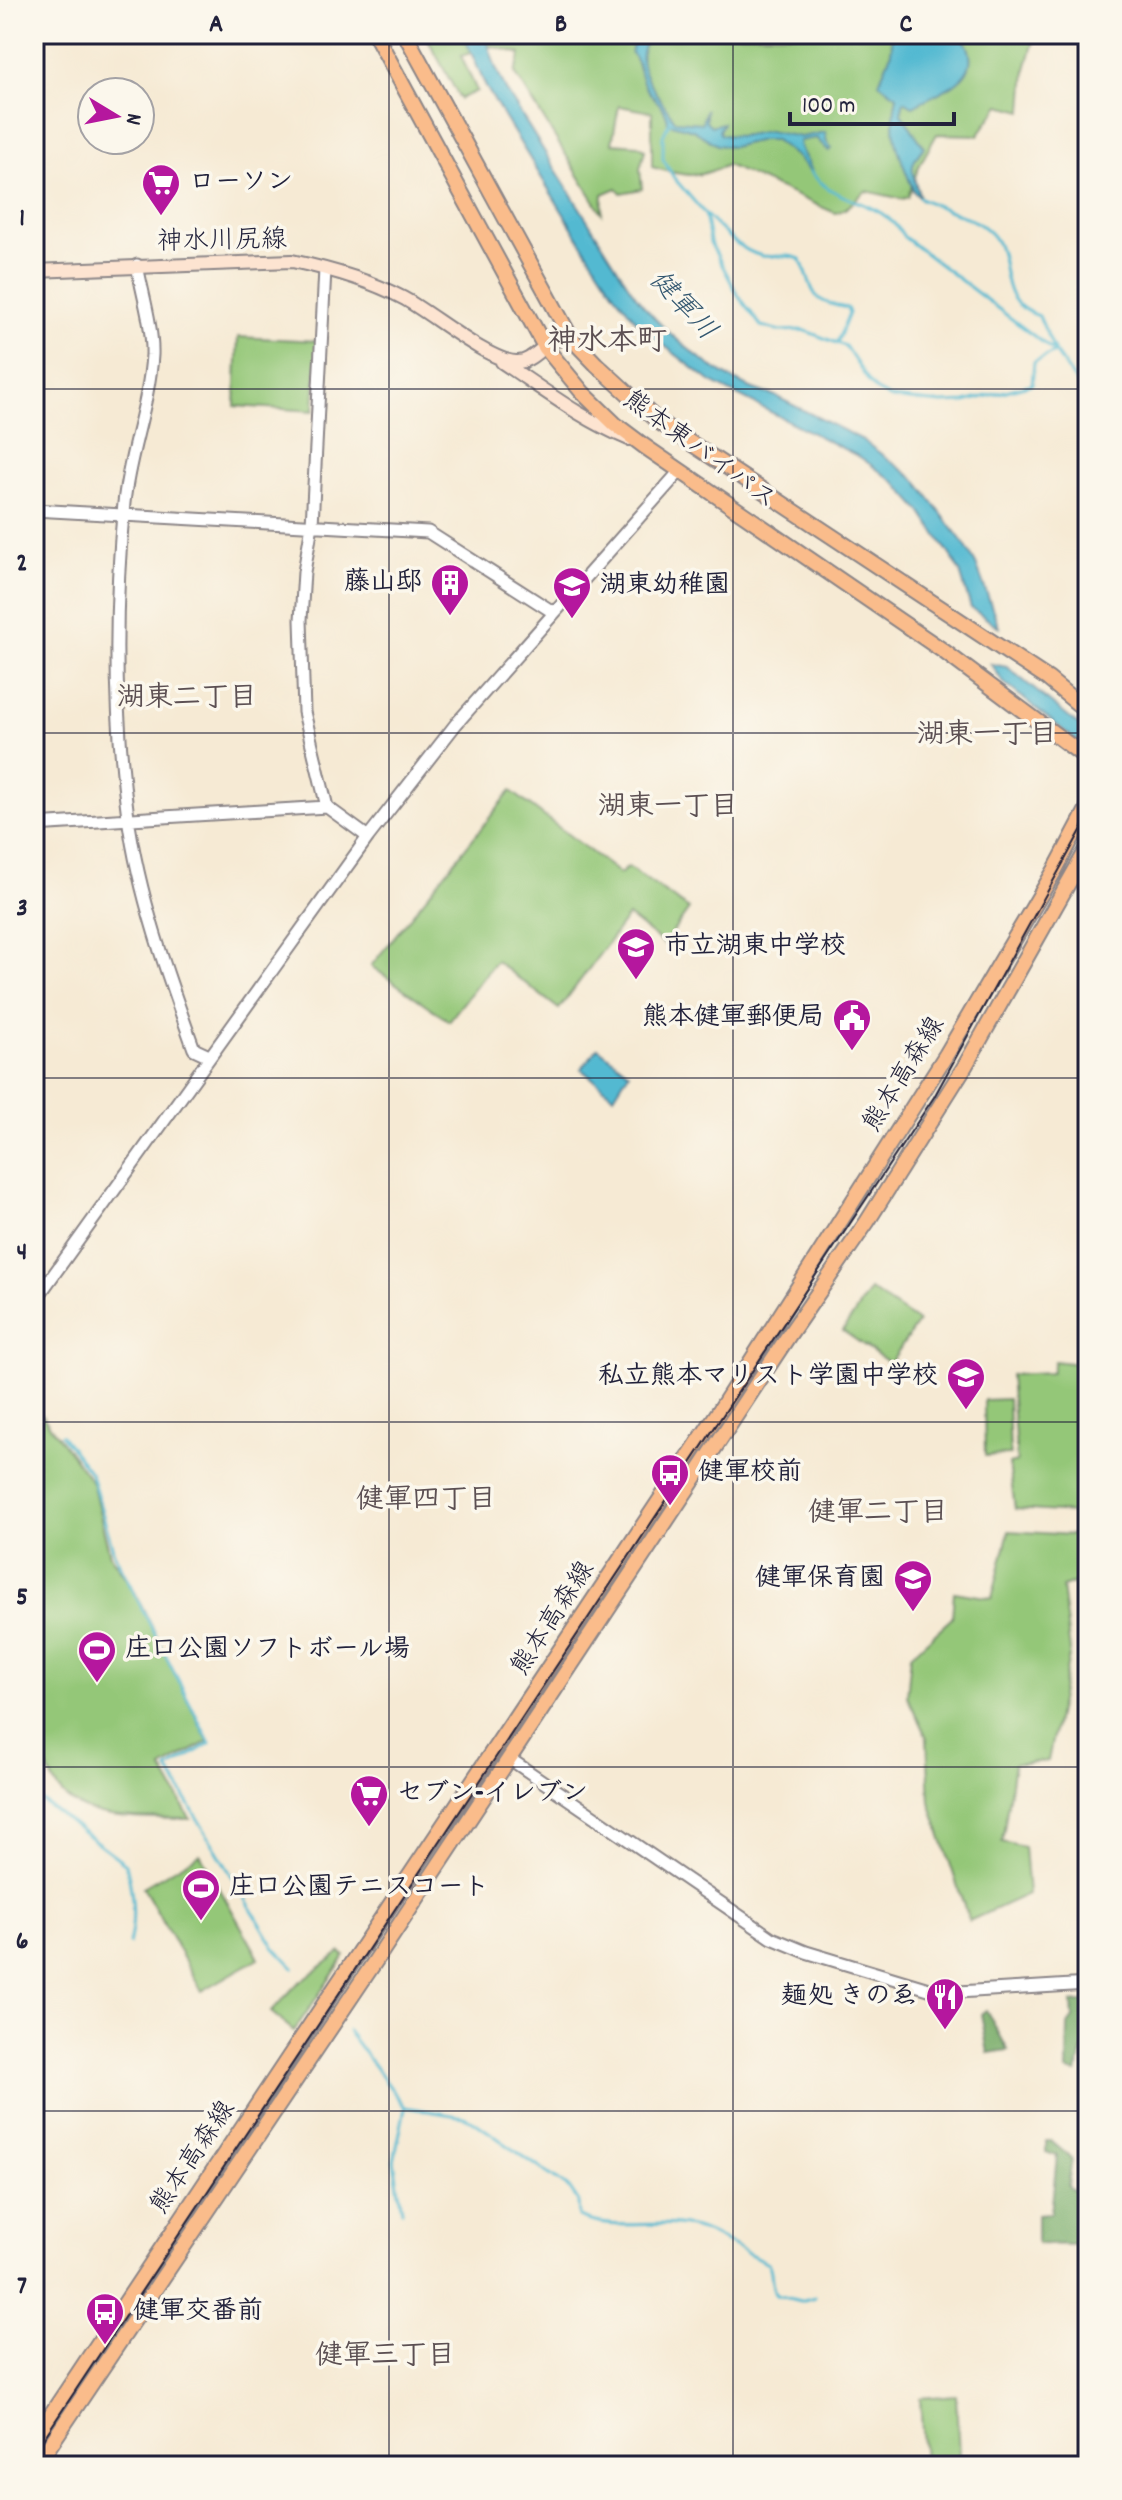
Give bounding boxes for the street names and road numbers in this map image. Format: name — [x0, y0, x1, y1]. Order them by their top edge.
street label: 神水川尻線 — [157, 222, 287, 262]
street label: 熊本東バイパス — [615, 383, 783, 519]
street label: 熊本高森線 — [855, 1010, 955, 1140]
street label: 熊本高森線 — [503, 1554, 605, 1684]
street label: 熊本高森線 — [142, 2094, 246, 2222]

